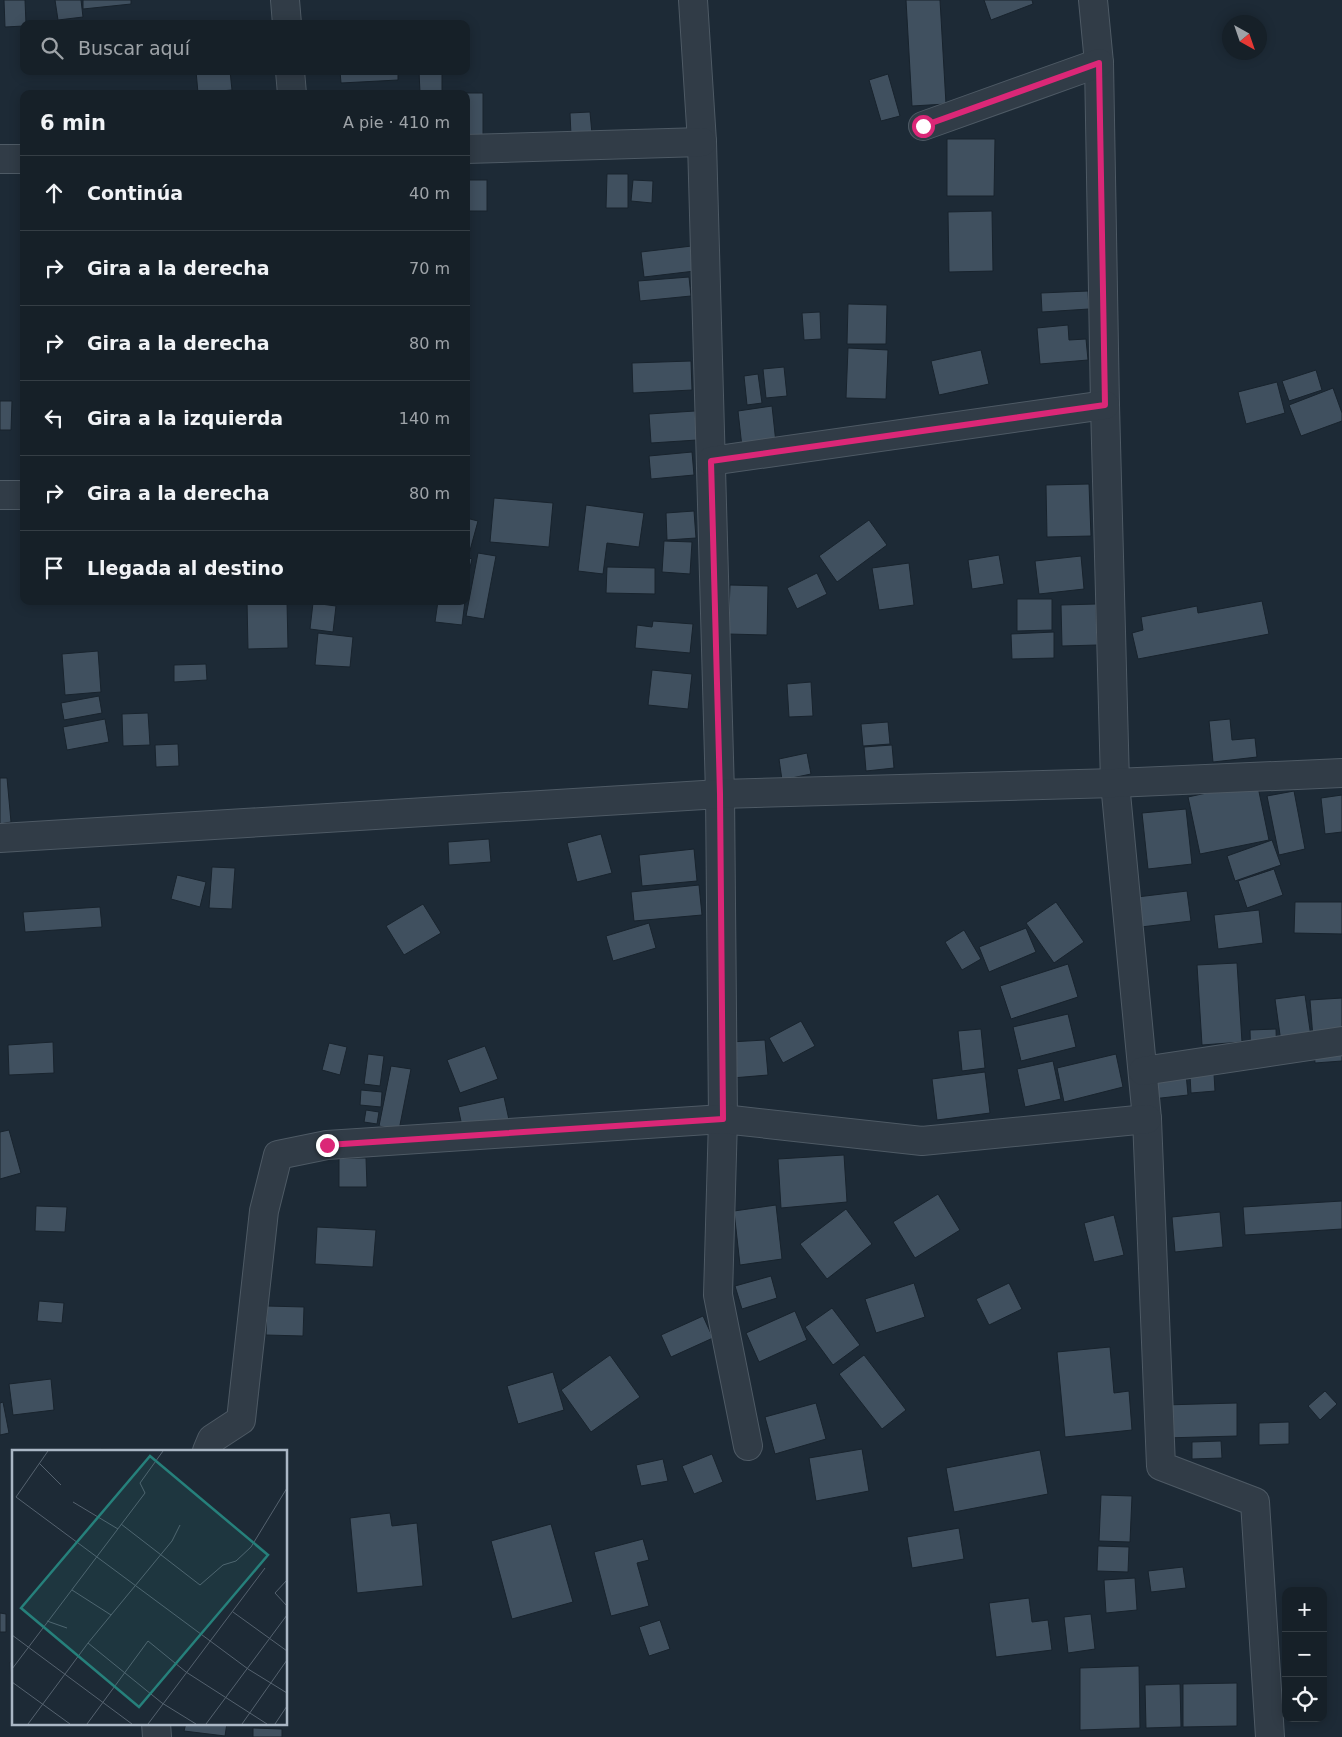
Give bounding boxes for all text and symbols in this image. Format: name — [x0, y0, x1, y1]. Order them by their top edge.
north arrow — [1222, 15, 1267, 60]
search box — [20, 20, 470, 75]
icon: search — [38, 34, 66, 62]
text: Buscar aquí — [78, 37, 190, 59]
text: 6 min — [40, 111, 106, 135]
text: A pie · 410 m — [343, 113, 450, 132]
route start — [912, 115, 935, 138]
icon: ahead — [40, 179, 68, 207]
text: Continúa — [87, 182, 183, 204]
text: 40 m — [409, 184, 450, 203]
icon: right — [40, 254, 68, 282]
text: Gira a la derecha — [87, 257, 270, 279]
text: 70 m — [409, 259, 450, 278]
icon: right — [40, 329, 68, 357]
text: Gira a la derecha — [87, 332, 270, 354]
text: 80 m — [409, 334, 450, 353]
icon: left — [40, 404, 68, 432]
text: Gira a la izquierda — [87, 407, 283, 429]
text: 140 m — [399, 409, 450, 428]
icon: right — [40, 479, 68, 507]
text: Gira a la derecha — [87, 482, 270, 504]
text: 80 m — [409, 484, 450, 503]
icon: arrive — [40, 554, 68, 582]
text: Llegada al destino — [87, 557, 284, 579]
route end — [316, 1134, 339, 1157]
inset map — [12, 1450, 288, 1724]
map controls — [1282, 1587, 1327, 1722]
button: + — [1282, 1587, 1327, 1632]
button: − — [1282, 1632, 1327, 1677]
button: locate — [1282, 1677, 1327, 1722]

